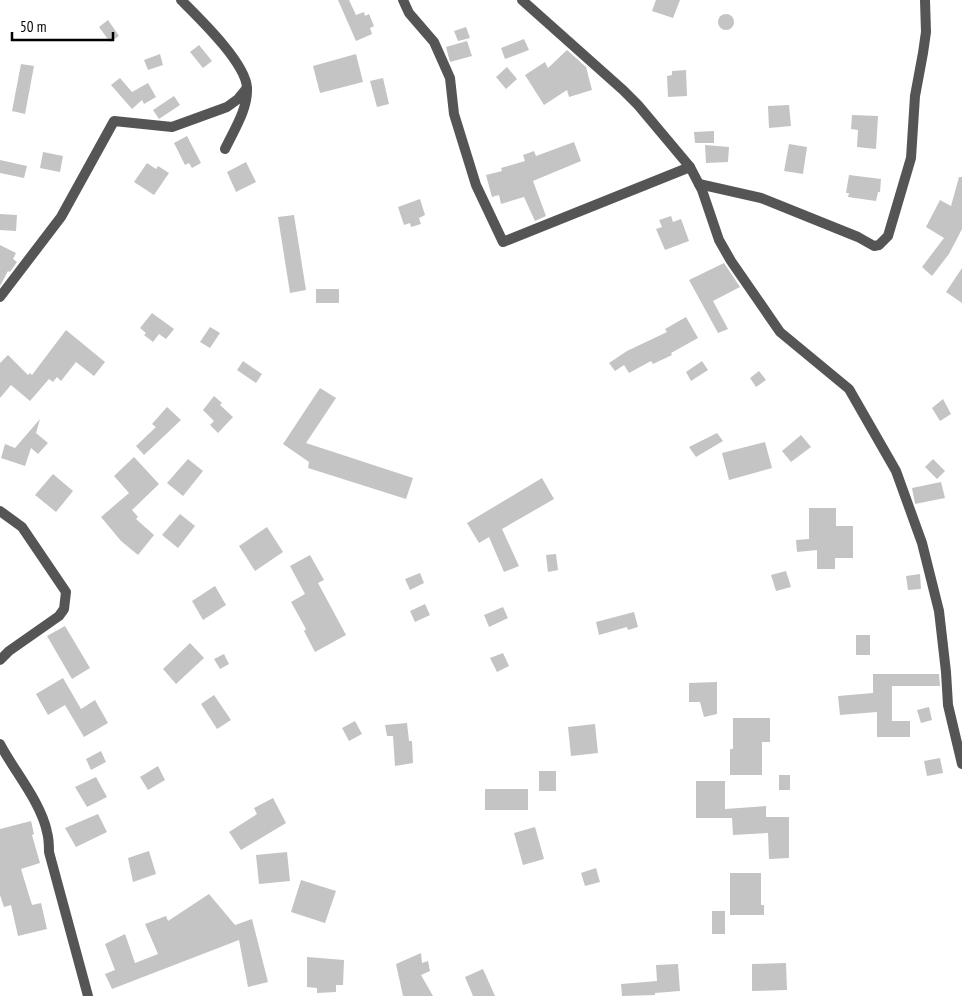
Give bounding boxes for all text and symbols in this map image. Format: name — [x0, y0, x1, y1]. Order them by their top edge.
scale bar — [12, 10, 114, 42]
text: 50 m — [20, 17, 46, 36]

